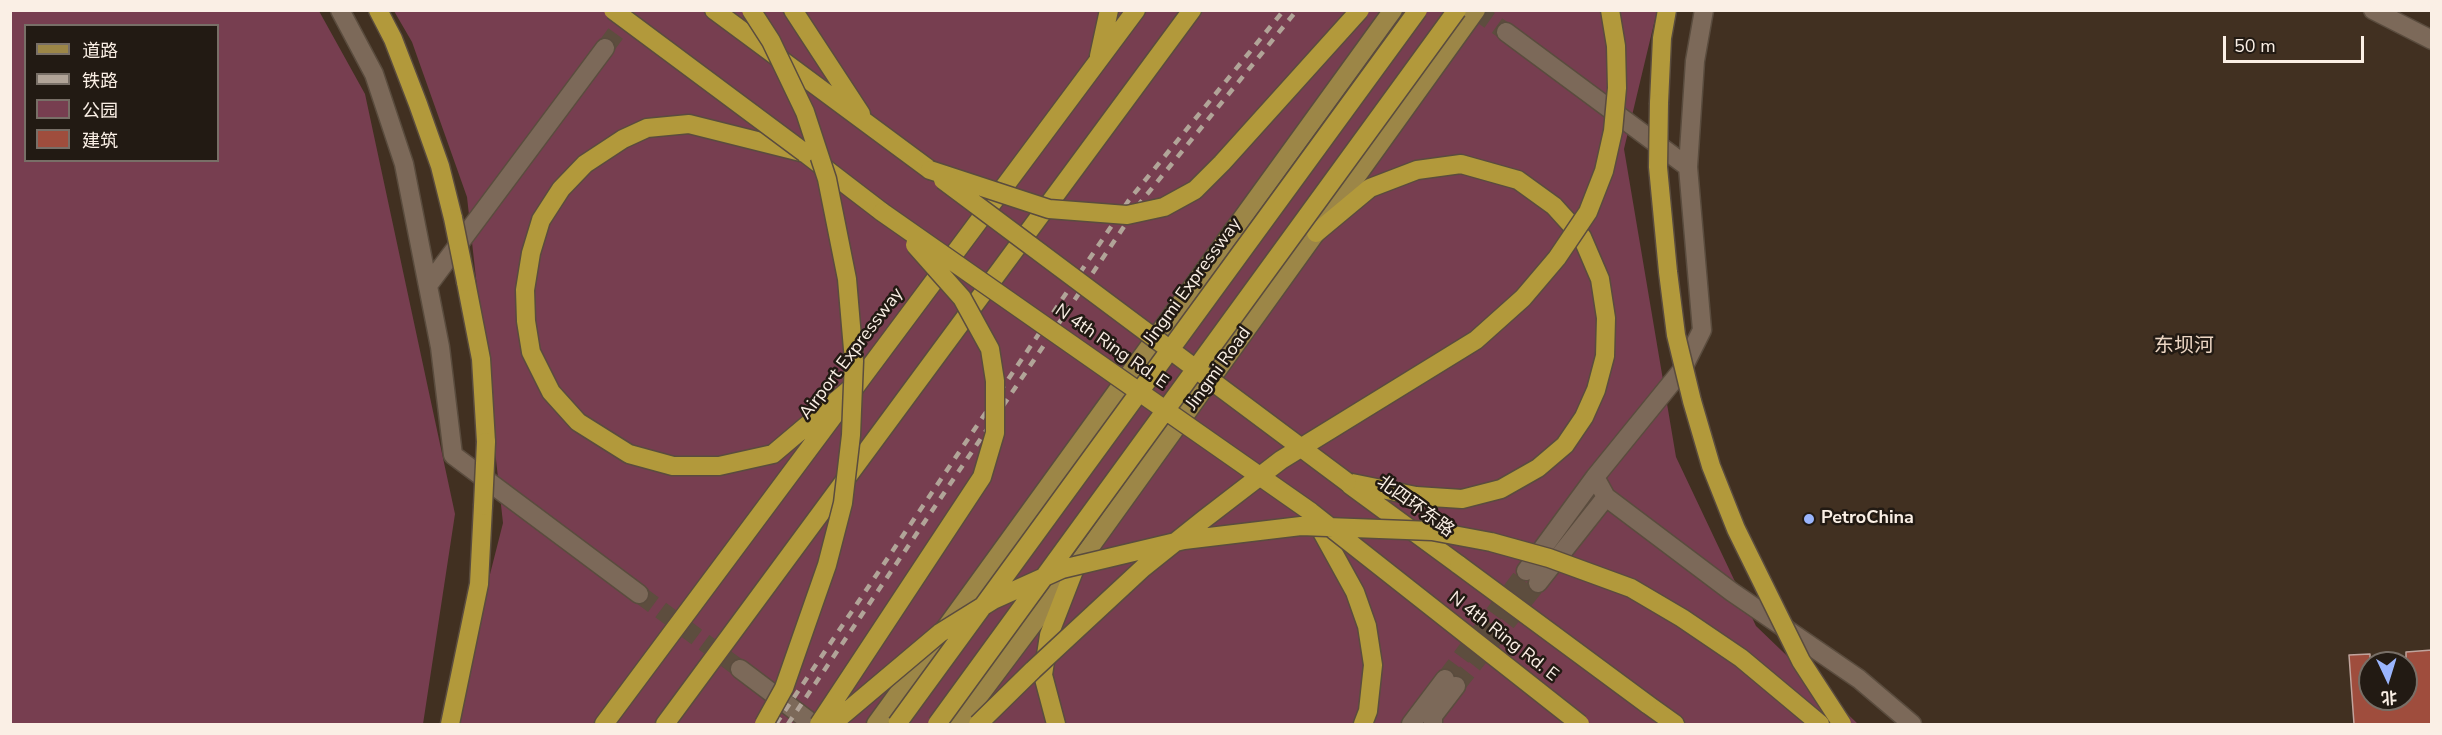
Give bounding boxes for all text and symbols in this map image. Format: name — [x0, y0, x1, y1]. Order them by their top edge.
legend — [24, 24, 219, 162]
scale bar — [2226, 24, 2367, 62]
text: 50 m — [2234, 34, 2276, 58]
text: 道路 — [82, 39, 118, 63]
text: 铁路 — [82, 69, 118, 93]
text: 公园 — [82, 99, 118, 123]
text: 建筑 — [82, 129, 118, 153]
street label: Jingmi Expressway — [1140, 214, 1246, 350]
street label: Airport Expressway — [795, 284, 909, 424]
street label: N 4th Ring Rd. E — [1050, 300, 1172, 394]
street label: Jingmi Road — [1182, 323, 1256, 415]
district label: 东坝河 — [2154, 335, 2214, 359]
street label: 北四环东路 — [1372, 472, 1458, 542]
place label: PetroChina — [1821, 508, 1914, 530]
marker: PetroChina — [1802, 512, 1816, 526]
street label: N 4th Ring Rd. E — [1444, 588, 1562, 686]
north arrow — [2358, 651, 2418, 711]
text: 北 — [2380, 685, 2398, 708]

